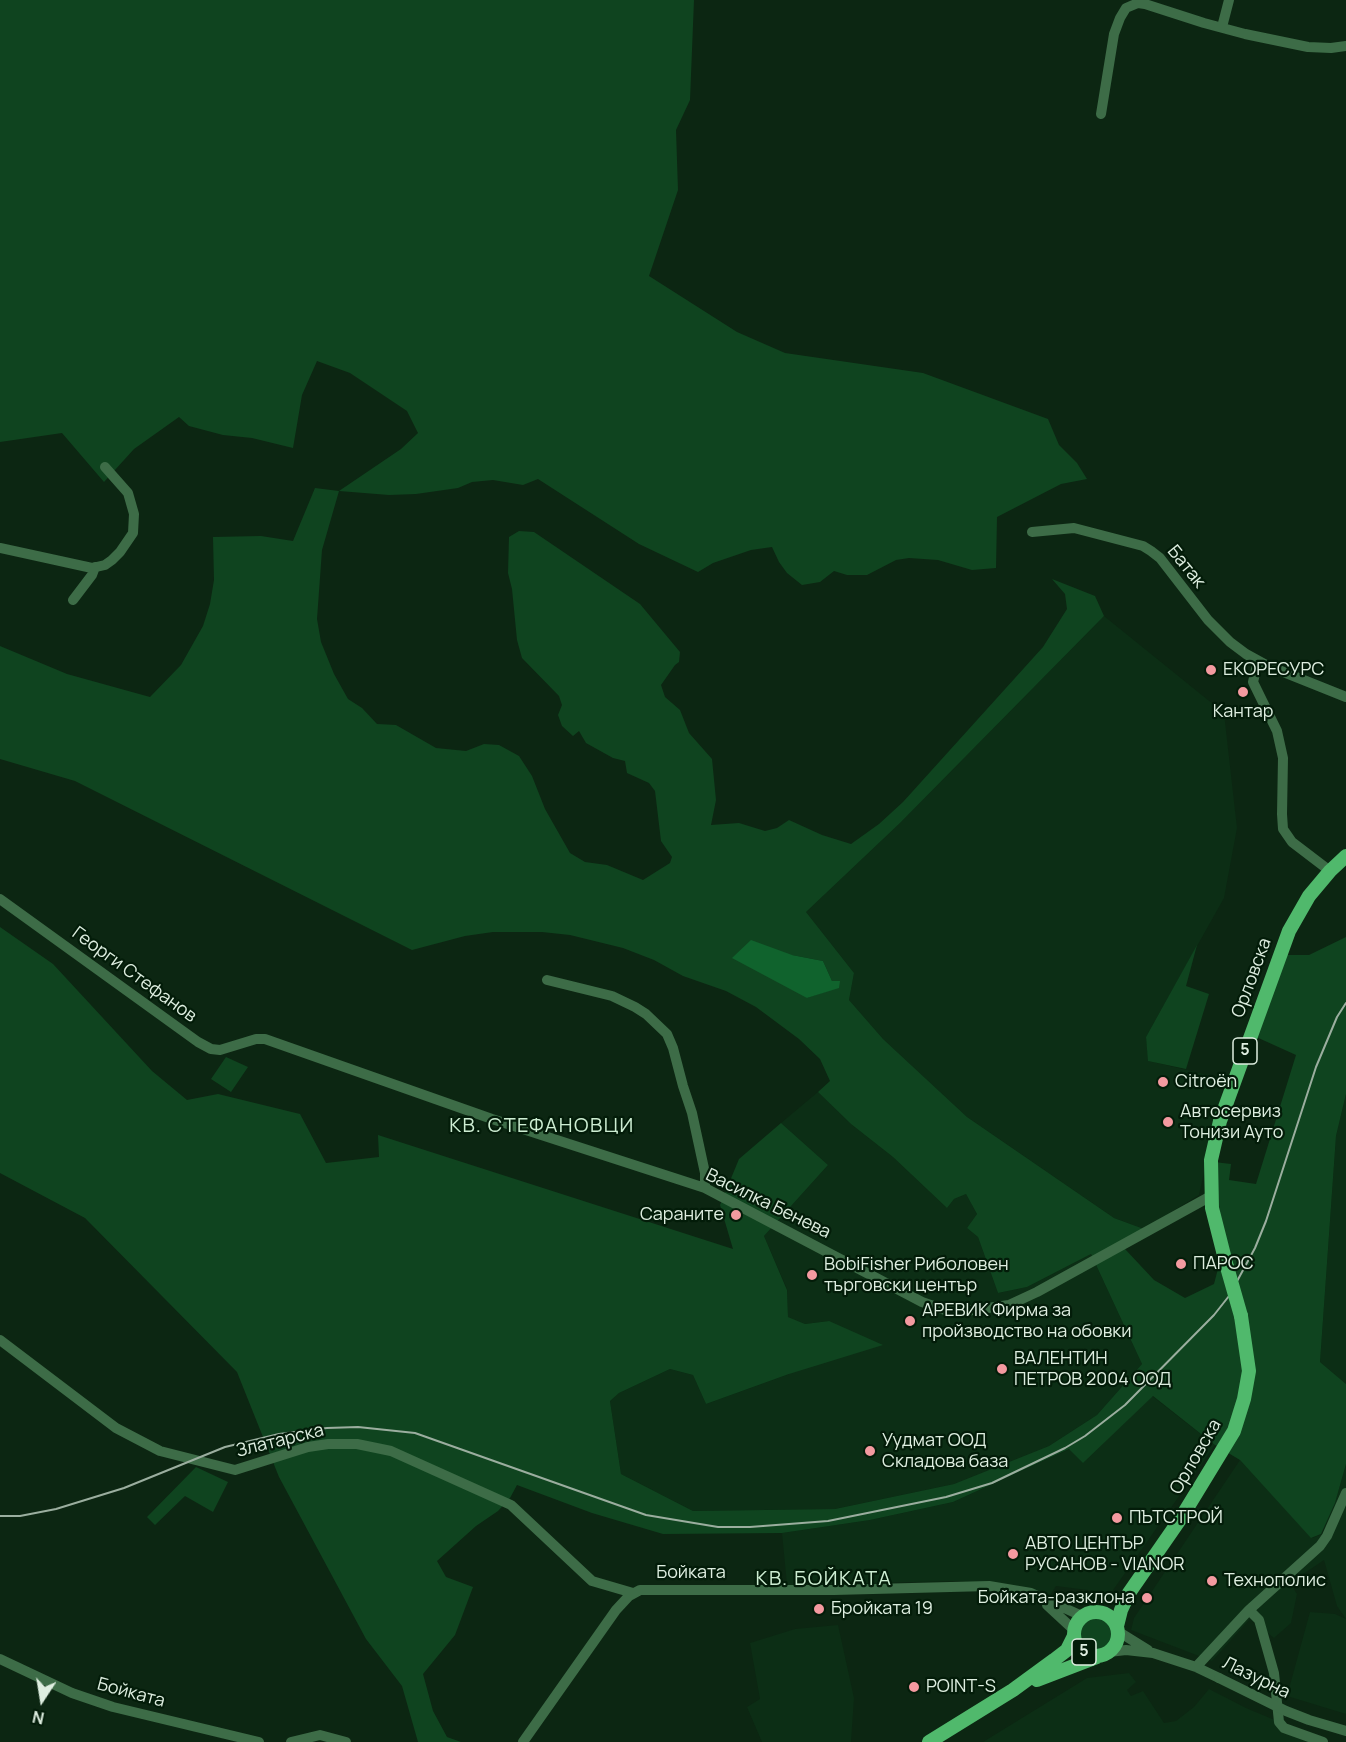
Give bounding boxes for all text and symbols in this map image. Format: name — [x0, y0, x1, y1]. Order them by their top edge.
street label: Батак — [1162, 541, 1210, 593]
place label: ЕКОРЕСУРС — [1223, 659, 1324, 681]
marker: ЕКОРЕСУРС — [1204, 663, 1218, 677]
marker: Кантар — [1236, 685, 1250, 699]
place label: Кантар — [1213, 701, 1273, 723]
street label: Георги Стефанов — [67, 923, 201, 1027]
street label: Орловска — [1228, 935, 1276, 1021]
road number: 5 — [1233, 1038, 1257, 1064]
place label: Citroën — [1175, 1071, 1237, 1093]
marker: Citroën — [1156, 1075, 1170, 1089]
place label: Автосервиз Тонизи Ауто — [1180, 1101, 1283, 1144]
district label: КВ. СТЕФАНОВЦИ — [449, 1114, 635, 1138]
marker: Автосервиз Тонизи Ауто — [1161, 1115, 1175, 1129]
street label: Василка Бенева — [702, 1164, 834, 1244]
place label: Сараните — [640, 1204, 724, 1226]
marker: Сараните — [729, 1208, 743, 1222]
place label: ПАРОС — [1193, 1253, 1254, 1275]
place label: BobiFisher Риболовен търговски център — [824, 1254, 1009, 1296]
marker: ПАРОС — [1174, 1257, 1188, 1271]
marker: BobiFisher Риболовен търговски център — [805, 1268, 819, 1282]
place label: АРЕВИК Фирма за пройзводство на обовки — [922, 1300, 1132, 1342]
marker: АРЕВИК Фирма за пройзводство на обовки — [903, 1314, 917, 1328]
place label: ВАЛЕНТИН ПЕТРОВ 2004 ООД — [1014, 1348, 1171, 1390]
marker: ВАЛЕНТИН ПЕТРОВ 2004 ООД — [995, 1362, 1009, 1376]
street label: Орловска — [1166, 1416, 1226, 1498]
street label: Златарска — [234, 1420, 326, 1462]
place label: Уудмат ООД Складова база — [882, 1430, 1008, 1472]
marker: Уудмат ООД Складова база — [863, 1444, 877, 1458]
place label: ПЪТСТРОЙ — [1129, 1507, 1223, 1529]
marker: ПЪТСТРОЙ — [1110, 1511, 1124, 1525]
place label: АВТО ЦЕНТЪР РУСАНОВ - VIANOR — [1025, 1533, 1185, 1576]
marker: АВТО ЦЕНТЪР РУСАНОВ - VIANOR — [1006, 1547, 1020, 1561]
street label: Бойката — [656, 1562, 726, 1584]
district label: КВ. БОЙКАТА — [756, 1567, 892, 1591]
place label: Технополис — [1224, 1570, 1326, 1592]
marker: Технополис — [1205, 1574, 1219, 1588]
place label: Бойката-разклона — [978, 1587, 1135, 1609]
marker: Бойката-разклона — [1140, 1591, 1154, 1605]
place label: Бройката 19 — [831, 1598, 933, 1620]
marker: Бройката 19 — [812, 1602, 826, 1616]
road number: 5 — [1072, 1639, 1096, 1665]
street label: Лазурна — [1219, 1652, 1293, 1704]
north arrow — [12, 1670, 72, 1730]
street label: Бойката — [95, 1674, 167, 1712]
place label: POINT-S — [926, 1676, 996, 1698]
marker: POINT-S — [907, 1680, 921, 1694]
text: N — [30, 1706, 46, 1730]

